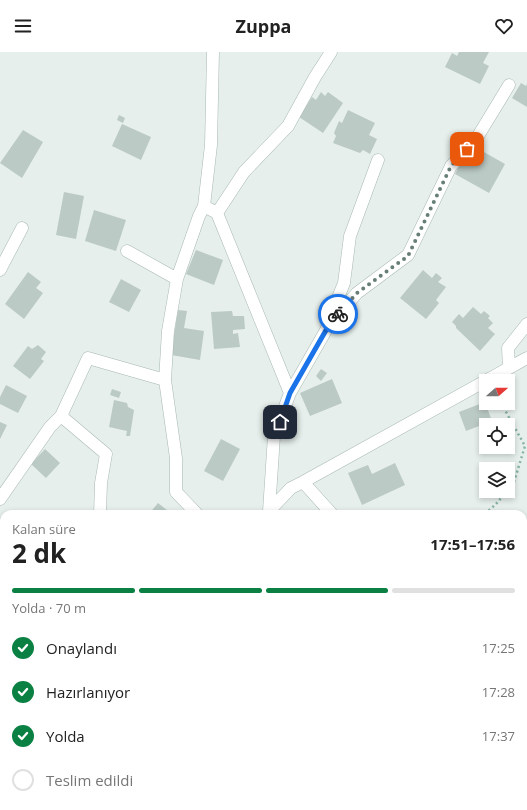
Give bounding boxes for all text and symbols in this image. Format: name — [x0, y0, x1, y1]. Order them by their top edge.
text: Zuppa — [236, 14, 291, 38]
icon: menu — [12, 15, 34, 37]
icon: heart — [493, 15, 515, 37]
pin — [450, 132, 484, 166]
icon: bag — [456, 138, 478, 160]
courier — [318, 294, 358, 334]
icon: bike — [327, 303, 349, 325]
north arrow — [479, 374, 515, 410]
map controls — [479, 374, 515, 498]
pin — [263, 405, 297, 439]
icon: home — [269, 411, 291, 433]
button: locate — [479, 418, 515, 454]
button: layers — [479, 462, 515, 498]
text: Kalan süre — [12, 520, 76, 538]
text: 17:51–17:56 — [430, 534, 515, 554]
text: 2 dk — [12, 535, 66, 571]
text: Yolda · 70 m — [12, 599, 86, 617]
icon: check — [12, 637, 34, 659]
text: Onaylandı — [46, 638, 117, 658]
text: 17:25 — [482, 639, 515, 657]
icon: check — [12, 681, 34, 703]
text: Hazırlanıyor — [46, 682, 130, 702]
text: 17:28 — [482, 683, 515, 701]
icon: check — [12, 725, 34, 747]
text: Yolda — [46, 726, 85, 746]
text: 17:37 — [482, 727, 515, 745]
text: Teslim edildi — [46, 770, 133, 790]

